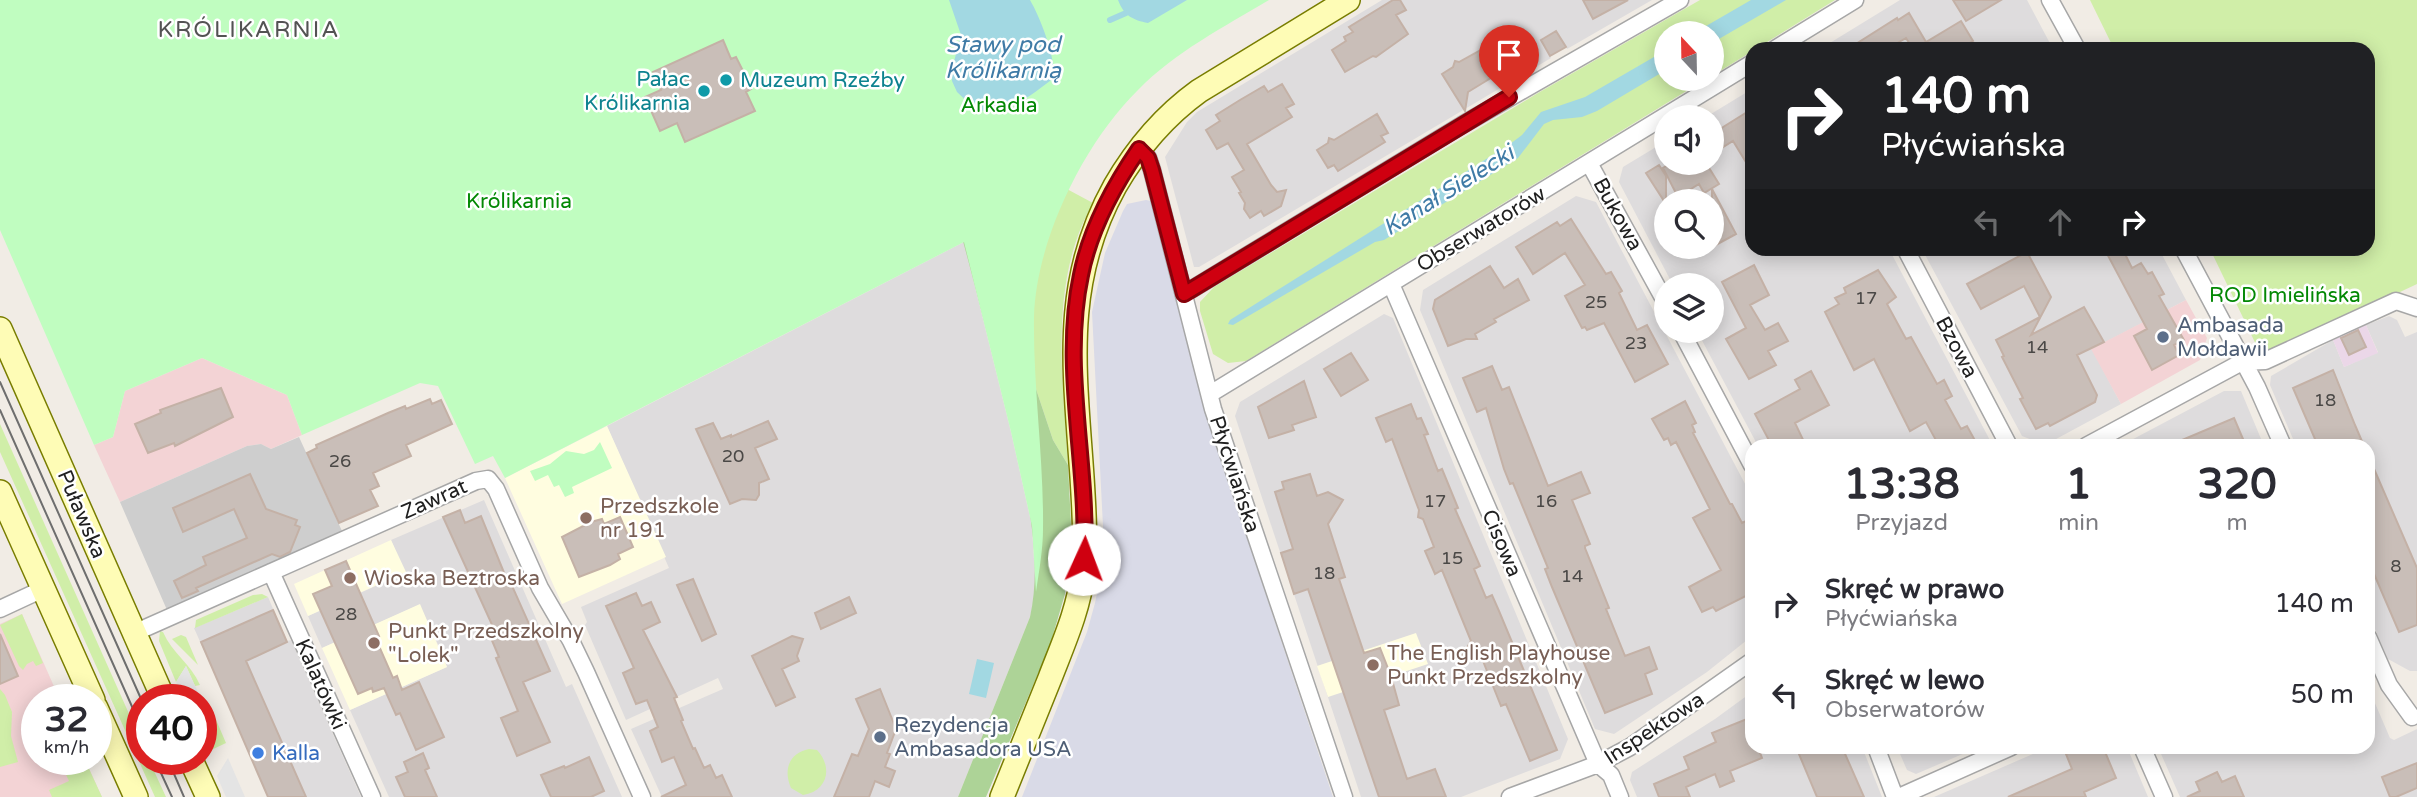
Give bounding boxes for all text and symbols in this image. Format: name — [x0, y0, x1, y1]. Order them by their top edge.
district label: KRÓLIKARNIA — [158, 16, 340, 44]
north arrow — [1654, 21, 1724, 91]
map controls — [1654, 21, 1724, 343]
pin — [1479, 25, 1539, 97]
water label: Stawy pod Królikarnią — [945, 31, 1063, 85]
icon: arrive — [1490, 36, 1528, 74]
place label: Pałac Królikarnia — [584, 67, 690, 116]
text: 140 m — [1881, 67, 2031, 126]
place label: Muzeum Rzeźby — [740, 68, 905, 93]
icon: right — [1766, 70, 1857, 161]
marker: Muzeum Rzeźby — [718, 72, 734, 88]
marker: Pałac Królikarnia — [696, 83, 712, 99]
park label: Arkadia — [961, 93, 1037, 118]
button: sound — [1654, 105, 1724, 175]
text: Płyćwiańska — [1881, 127, 2066, 165]
water label: Kanał Sielecki — [1378, 138, 1522, 242]
street label: Bukowa — [1587, 173, 1648, 255]
street label: Obserwatorów — [1412, 181, 1550, 278]
park label: Królikarnia — [466, 189, 572, 214]
button: search — [1654, 189, 1724, 259]
icon: left — [1968, 203, 2006, 241]
icon: ahead — [2041, 203, 2079, 241]
icon: right — [2114, 203, 2152, 241]
button: layers — [1654, 273, 1724, 343]
park label: ROD Imielińska — [2209, 283, 2361, 308]
house number: 17 — [1855, 287, 1877, 309]
house number: 25 — [1585, 291, 1607, 313]
street label: Bzowa — [1930, 312, 1983, 382]
place label: Ambasada Mołdawii — [2177, 313, 2284, 362]
marker: Ambasada Mołdawii — [2155, 329, 2171, 345]
house number: 23 — [1625, 332, 1647, 354]
house number: 14 — [2026, 336, 2048, 358]
house number: 18 — [2314, 389, 2336, 411]
street label: Płyćwiańska — [1204, 413, 1265, 536]
house number: 20 — [722, 445, 744, 467]
house number: 26 — [329, 450, 351, 472]
text: 13:38 — [1843, 459, 1960, 510]
text: 1 — [2065, 459, 2092, 510]
text: 320 — [2197, 459, 2277, 510]
street label: Puławska — [52, 466, 111, 562]
street label: Zawrat — [397, 474, 471, 525]
house number: 17 — [1424, 490, 1446, 512]
house number: 16 — [1535, 490, 1557, 512]
place label: Przedszkole nr 191 — [600, 494, 719, 543]
street label: Cisowa — [1476, 506, 1527, 581]
text: Przyjazd — [1855, 509, 1948, 537]
text: min — [2058, 509, 2099, 537]
text: m — [2226, 509, 2248, 537]
marker: Przedszkole nr 191 — [578, 510, 594, 526]
position arrow — [1047, 522, 1121, 596]
house number: 15 — [1441, 547, 1463, 569]
house number: 8 — [2390, 555, 2402, 577]
house number: 18 — [1313, 562, 1335, 584]
house number: 14 — [1561, 565, 1583, 587]
place label: Wioska Beztroska — [364, 566, 540, 591]
marker: Wioska Beztroska — [342, 570, 358, 586]
text: Skręć w prawo — [1825, 574, 2004, 605]
icon: right — [1766, 585, 1804, 623]
text: 140 m — [2274, 588, 2354, 619]
house number: 28 — [335, 603, 357, 625]
text: Płyćwiańska — [1825, 605, 1958, 633]
place label: Punkt Przedszkolny "Lolek" — [388, 619, 584, 668]
street label: Kalatówki — [290, 635, 352, 733]
marker: Punkt Przedszkolny "Lolek" — [366, 635, 382, 651]
place label: The English Playhouse Punkt Przedszkolny — [1387, 641, 1610, 690]
marker: The English Playhouse Punkt Przedszkolny — [1365, 657, 1381, 673]
text: Skręć w lewo — [1825, 665, 1985, 696]
icon: left — [1766, 676, 1804, 714]
text: 50 m — [2291, 679, 2354, 710]
speed limit sign: 40 — [126, 684, 217, 775]
street label: Inspektowa — [1600, 687, 1709, 770]
text: Obserwatorów — [1825, 696, 1985, 724]
text: 32 — [45, 699, 88, 741]
place label: Rezydencja Ambasadora USA — [894, 713, 1072, 762]
marker: Rezydencja Ambasadora USA — [872, 729, 888, 745]
text: km/h — [44, 736, 89, 758]
place label: Kalla — [272, 741, 320, 766]
marker: Kalla — [250, 745, 266, 761]

